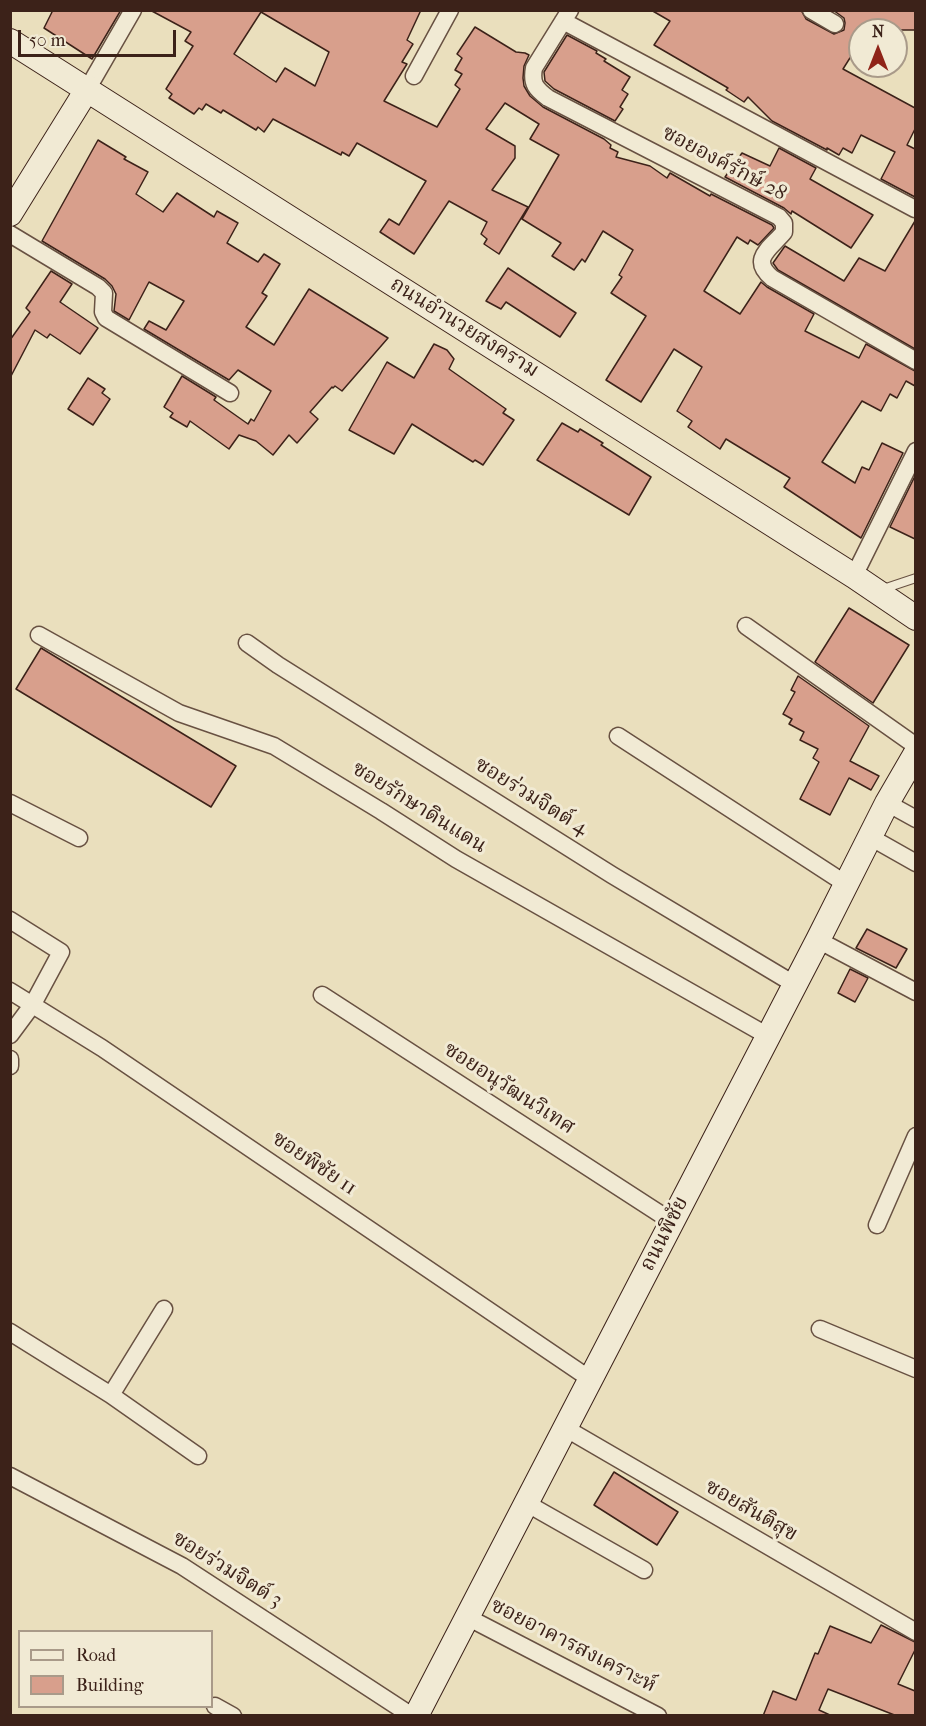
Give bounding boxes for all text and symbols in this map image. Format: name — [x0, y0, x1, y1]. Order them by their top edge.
scale bar — [21, 18, 178, 56]
north arrow — [848, 18, 908, 78]
text: N — [872, 22, 884, 41]
text: 50 m — [29, 30, 65, 51]
street label: ซอยองค์รักษ์ 28 — [658, 121, 790, 207]
street label: ถนนอำนวยสงคราม — [385, 272, 543, 384]
street label: ซอยร่วมจิตต์ 4 — [470, 752, 592, 842]
street label: ซอยรักษาดินแดน — [347, 757, 491, 859]
street label: ซอยอนุวัฒนวิเทศ — [439, 1037, 579, 1141]
street label: ซอยพิชัย 11 — [267, 1126, 361, 1202]
street label: ถนนพิชัย — [636, 1192, 694, 1276]
street label: ซอยสันติสุข — [700, 1474, 802, 1548]
street label: ซอยร่วมจิตต์ 3 — [168, 1526, 286, 1614]
street label: ซอยอาคารสงเคราะห์ — [486, 1593, 660, 1699]
legend — [18, 1630, 213, 1708]
text: Road — [76, 1645, 116, 1666]
text: Building — [76, 1675, 143, 1696]

